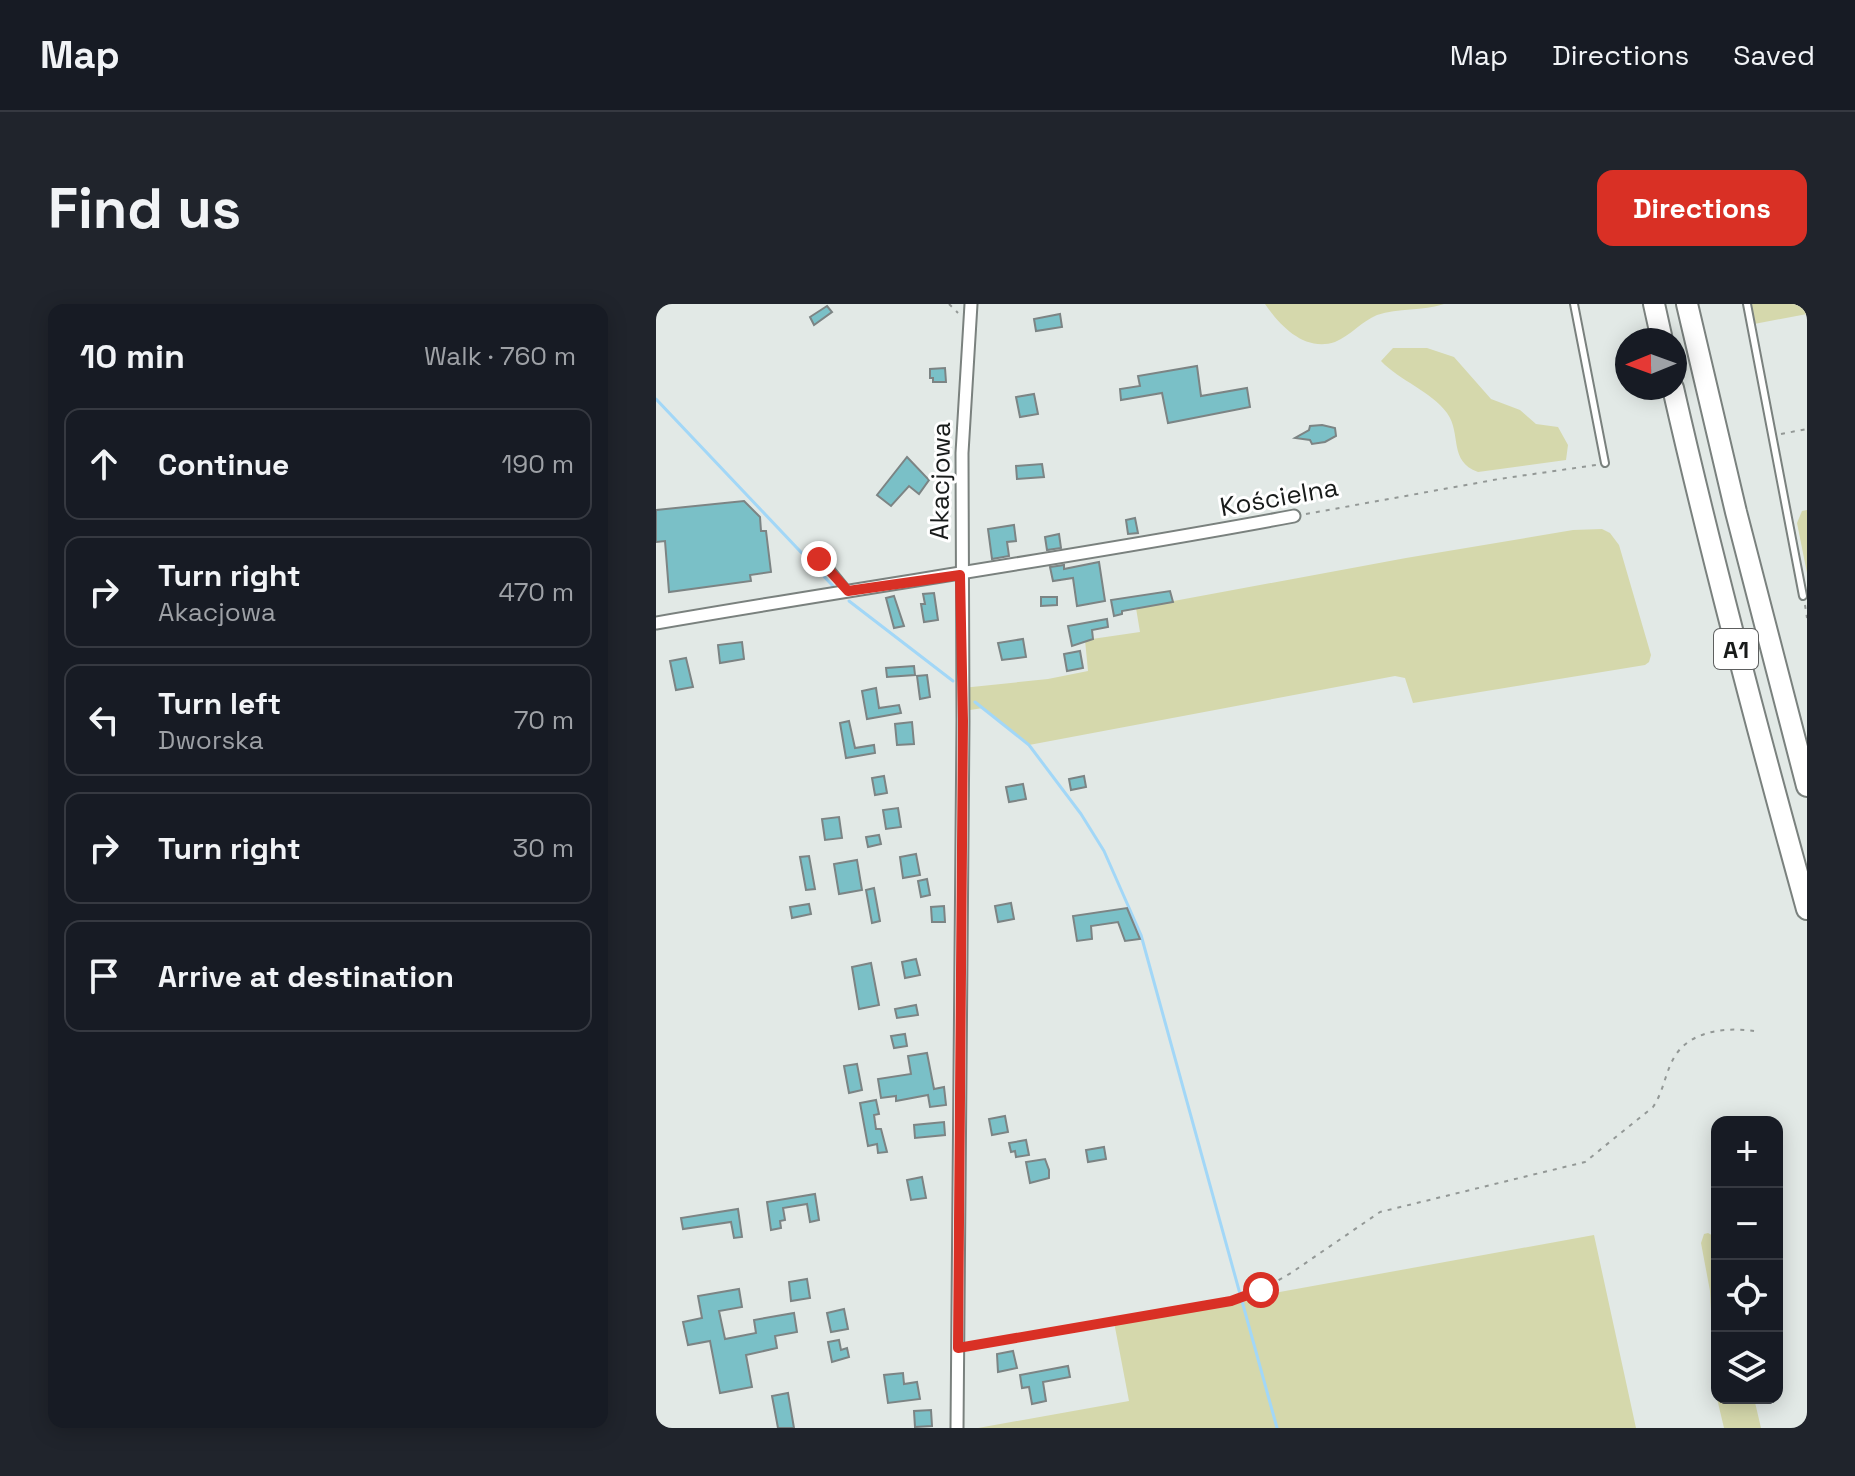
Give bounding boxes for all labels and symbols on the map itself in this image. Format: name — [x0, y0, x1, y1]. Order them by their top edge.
north arrow — [1615, 328, 1687, 400]
street label: Akacjowa — [922, 422, 958, 540]
street label: Kościelna — [1217, 470, 1341, 524]
route end — [801, 541, 837, 577]
road number: A1 — [1714, 629, 1758, 669]
route start — [1243, 1272, 1279, 1308]

